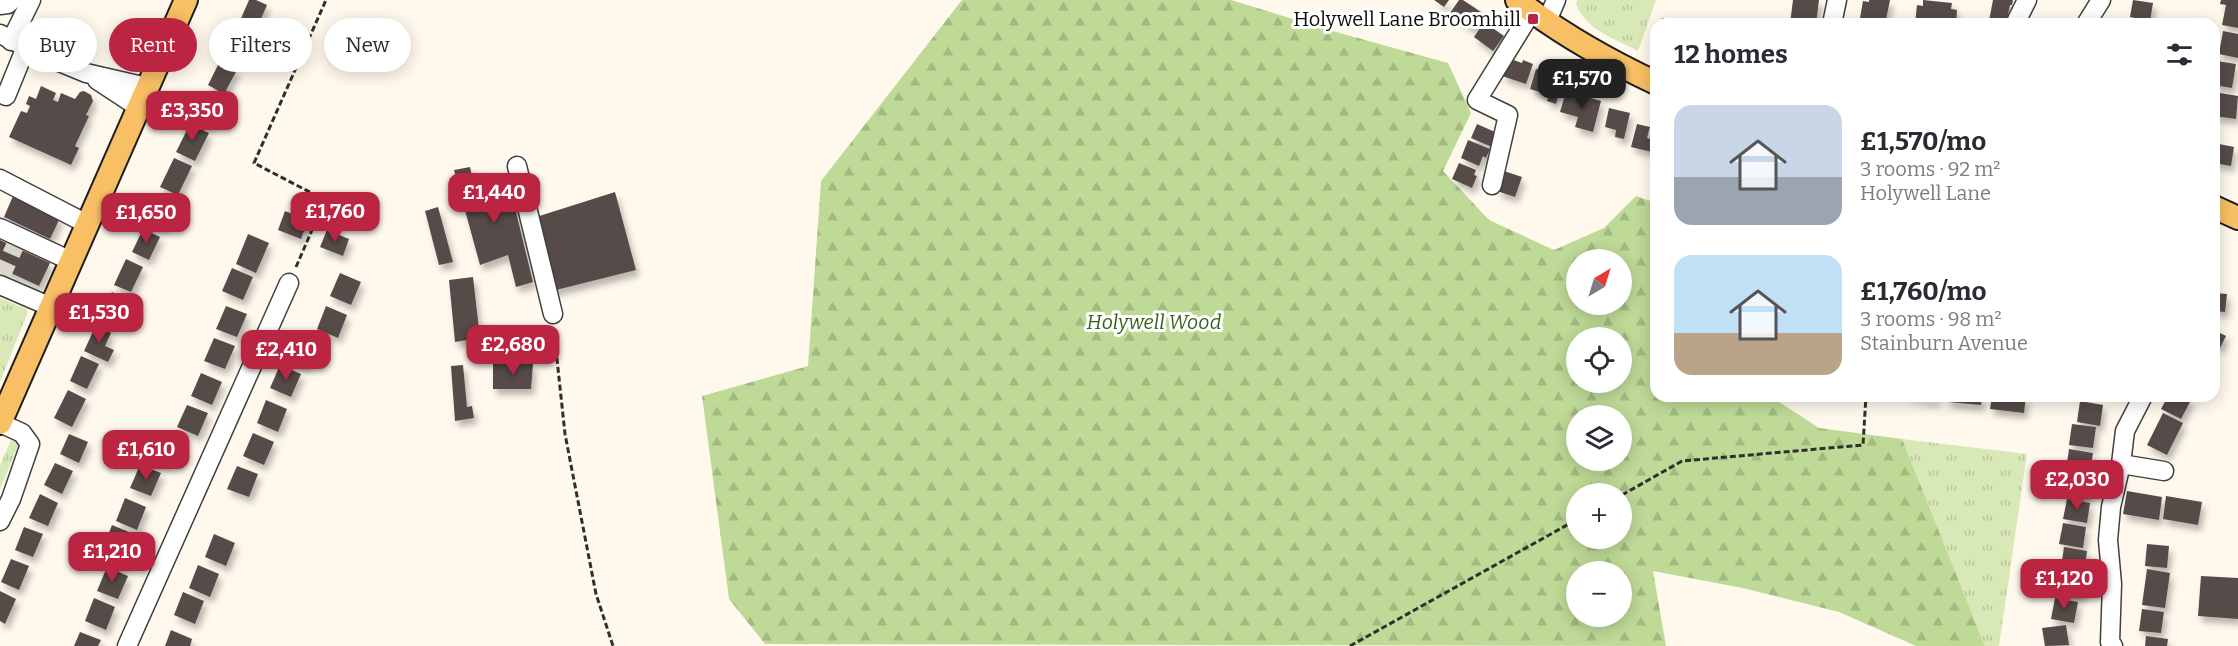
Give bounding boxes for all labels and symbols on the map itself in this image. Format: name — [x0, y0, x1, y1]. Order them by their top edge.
place label: Holywell Lane Broomhill — [1293, 7, 1521, 31]
marker: Holywell Lane Broomhill — [1526, 12, 1540, 26]
pin: £1,570 — [1533, 59, 1631, 110]
pin: £3,350 — [143, 91, 241, 142]
pin: £1,440 — [445, 173, 543, 224]
pin: £1,760 — [286, 192, 384, 243]
pin: £1,650 — [97, 193, 195, 244]
north arrow — [1566, 249, 1632, 315]
pin: £1,530 — [50, 293, 148, 344]
park label: Holywell Wood — [1087, 310, 1222, 334]
pin: £2,680 — [464, 325, 562, 376]
pin: £2,410 — [237, 330, 335, 381]
pin: £1,610 — [97, 430, 195, 481]
pin: £2,030 — [2028, 460, 2126, 511]
pin: £1,210 — [63, 532, 161, 583]
pin: £1,120 — [2015, 559, 2113, 610]

